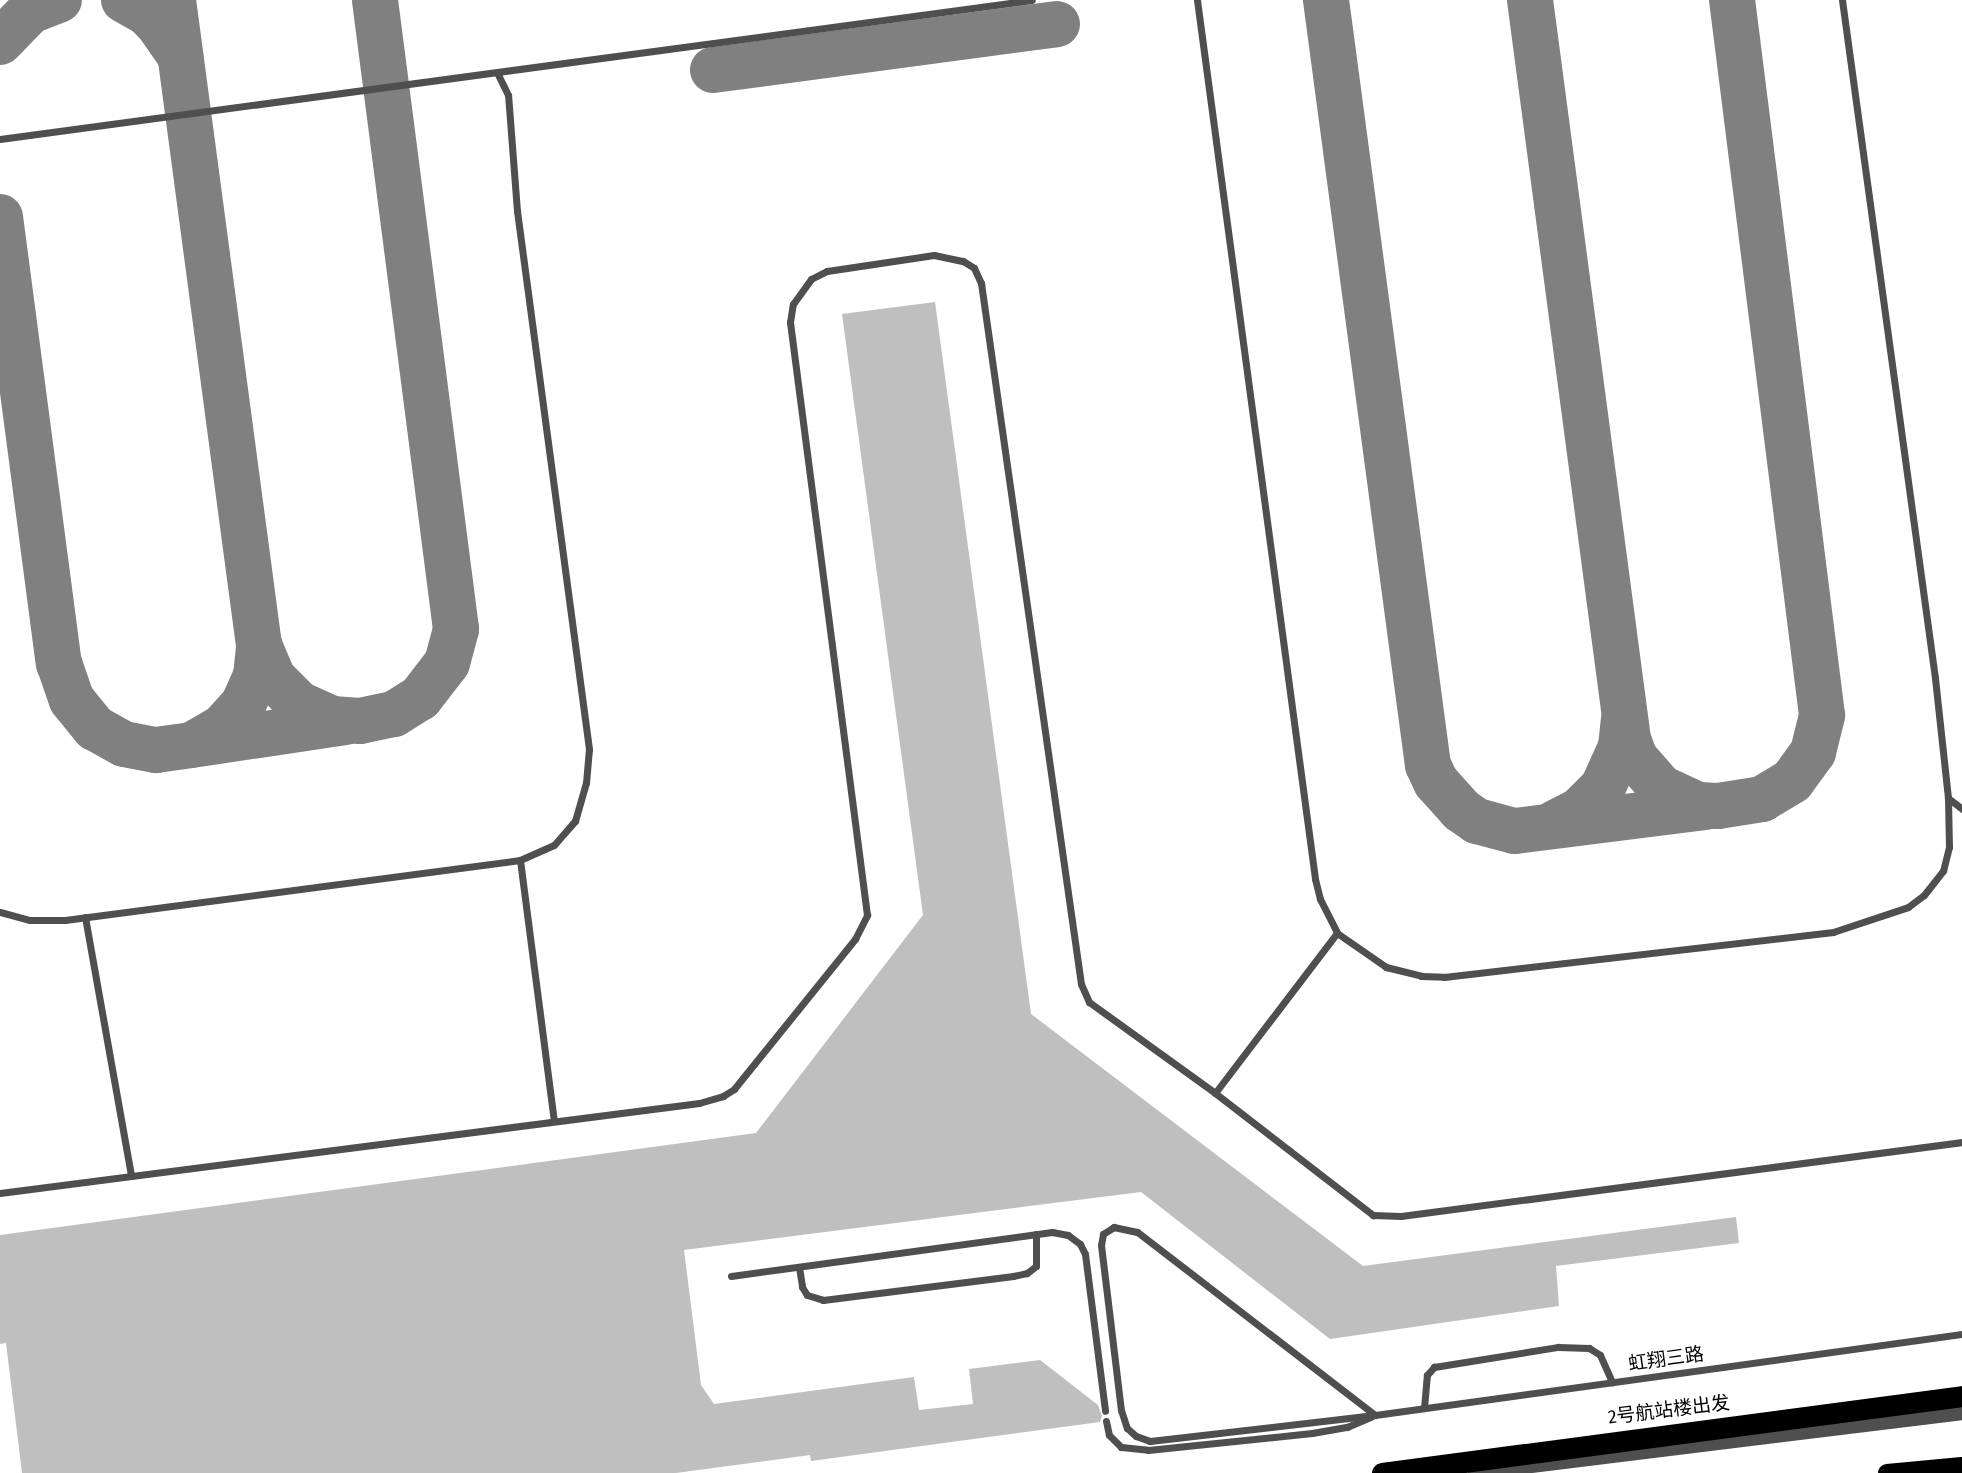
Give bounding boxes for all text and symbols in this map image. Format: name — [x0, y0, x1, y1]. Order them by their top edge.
street label: 虹翔三路 — [1627, 1342, 1705, 1376]
street label: 2号航站楼出发 — [1607, 1391, 1731, 1429]

